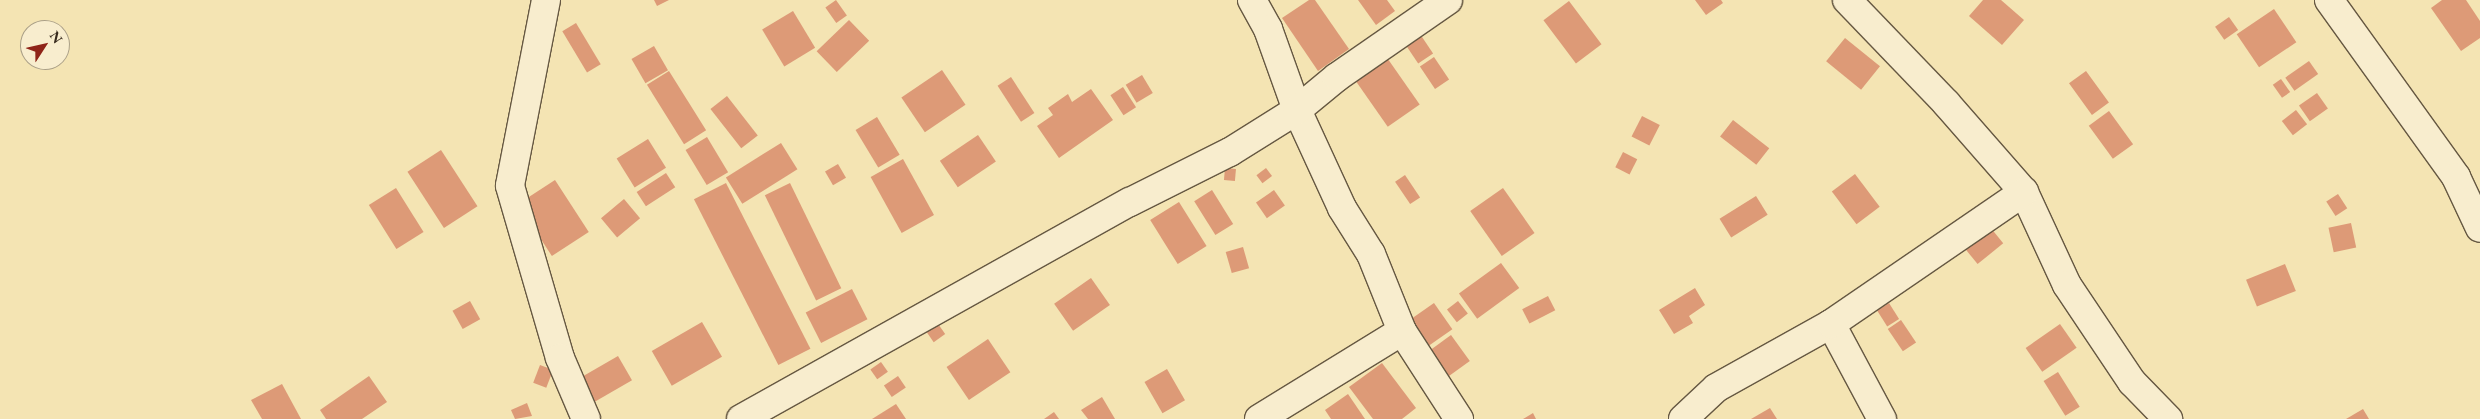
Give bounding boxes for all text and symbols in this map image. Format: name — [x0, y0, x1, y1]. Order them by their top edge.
north arrow — [20, 20, 70, 70]
text: N — [46, 27, 67, 47]

